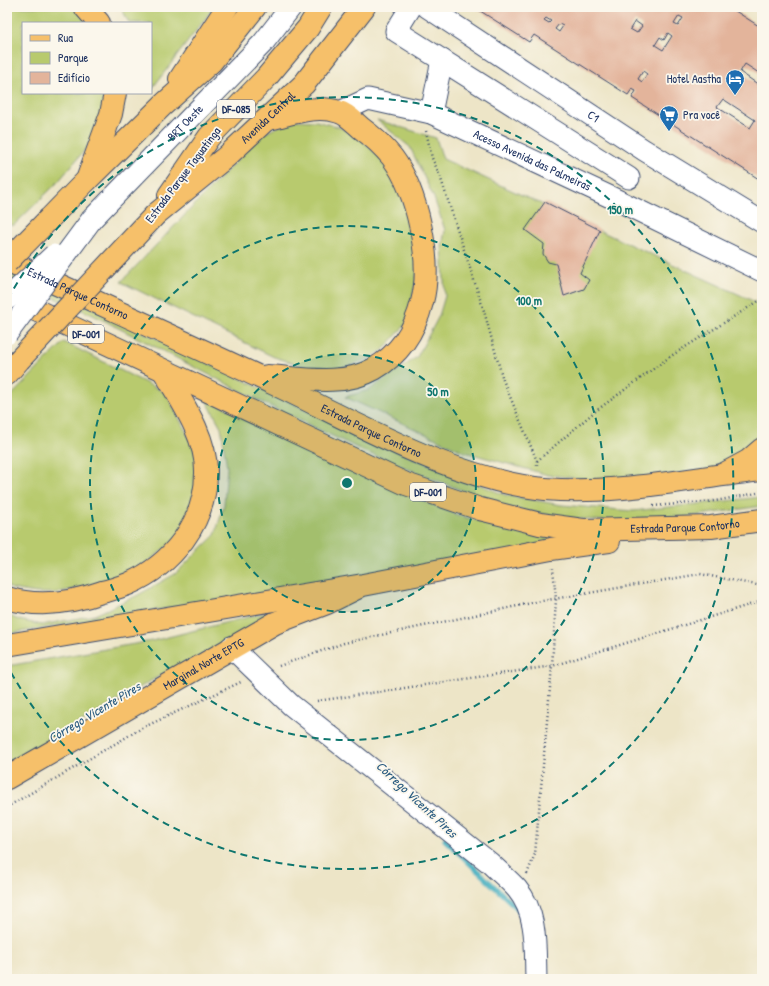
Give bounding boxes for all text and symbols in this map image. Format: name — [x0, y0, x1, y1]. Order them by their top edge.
legend — [22, 22, 152, 94]
text: Rua — [58, 29, 73, 46]
text: Parque — [58, 49, 88, 66]
hotel icon: Hotel Aastha — [724, 68, 746, 96]
text: Edifício — [58, 69, 90, 86]
place label: Hotel Aastha — [667, 70, 721, 87]
street label: Avenida Central — [237, 87, 299, 147]
street label: BRT Oeste — [163, 100, 207, 145]
road number: DF-085 — [217, 100, 255, 118]
supermarket icon: Pra você — [658, 104, 680, 132]
street label: C1 — [584, 106, 603, 126]
place label: Pra você — [683, 106, 720, 123]
street label: Estrada Parque Taguatinga — [141, 123, 224, 226]
street label: Acesso Avenida das Palmeiras — [471, 125, 594, 195]
text: 150 m — [607, 201, 633, 218]
street label: Estrada Parque Contorno — [25, 263, 132, 324]
text: 100 m — [516, 292, 542, 309]
road number: DF-001 — [68, 325, 104, 343]
text: 50 m — [427, 383, 449, 400]
street label: Estrada Parque Contorno — [318, 399, 425, 461]
centre of rings — [340, 476, 354, 490]
road number: DF-001 — [410, 483, 446, 501]
street label: Estrada Parque Contorno — [630, 514, 741, 537]
street label: Marginal Norte EPTG — [160, 634, 247, 694]
water label: Córrego Vicente Pires — [44, 677, 145, 748]
water label: Córrego Vicente Pires — [372, 757, 462, 843]

